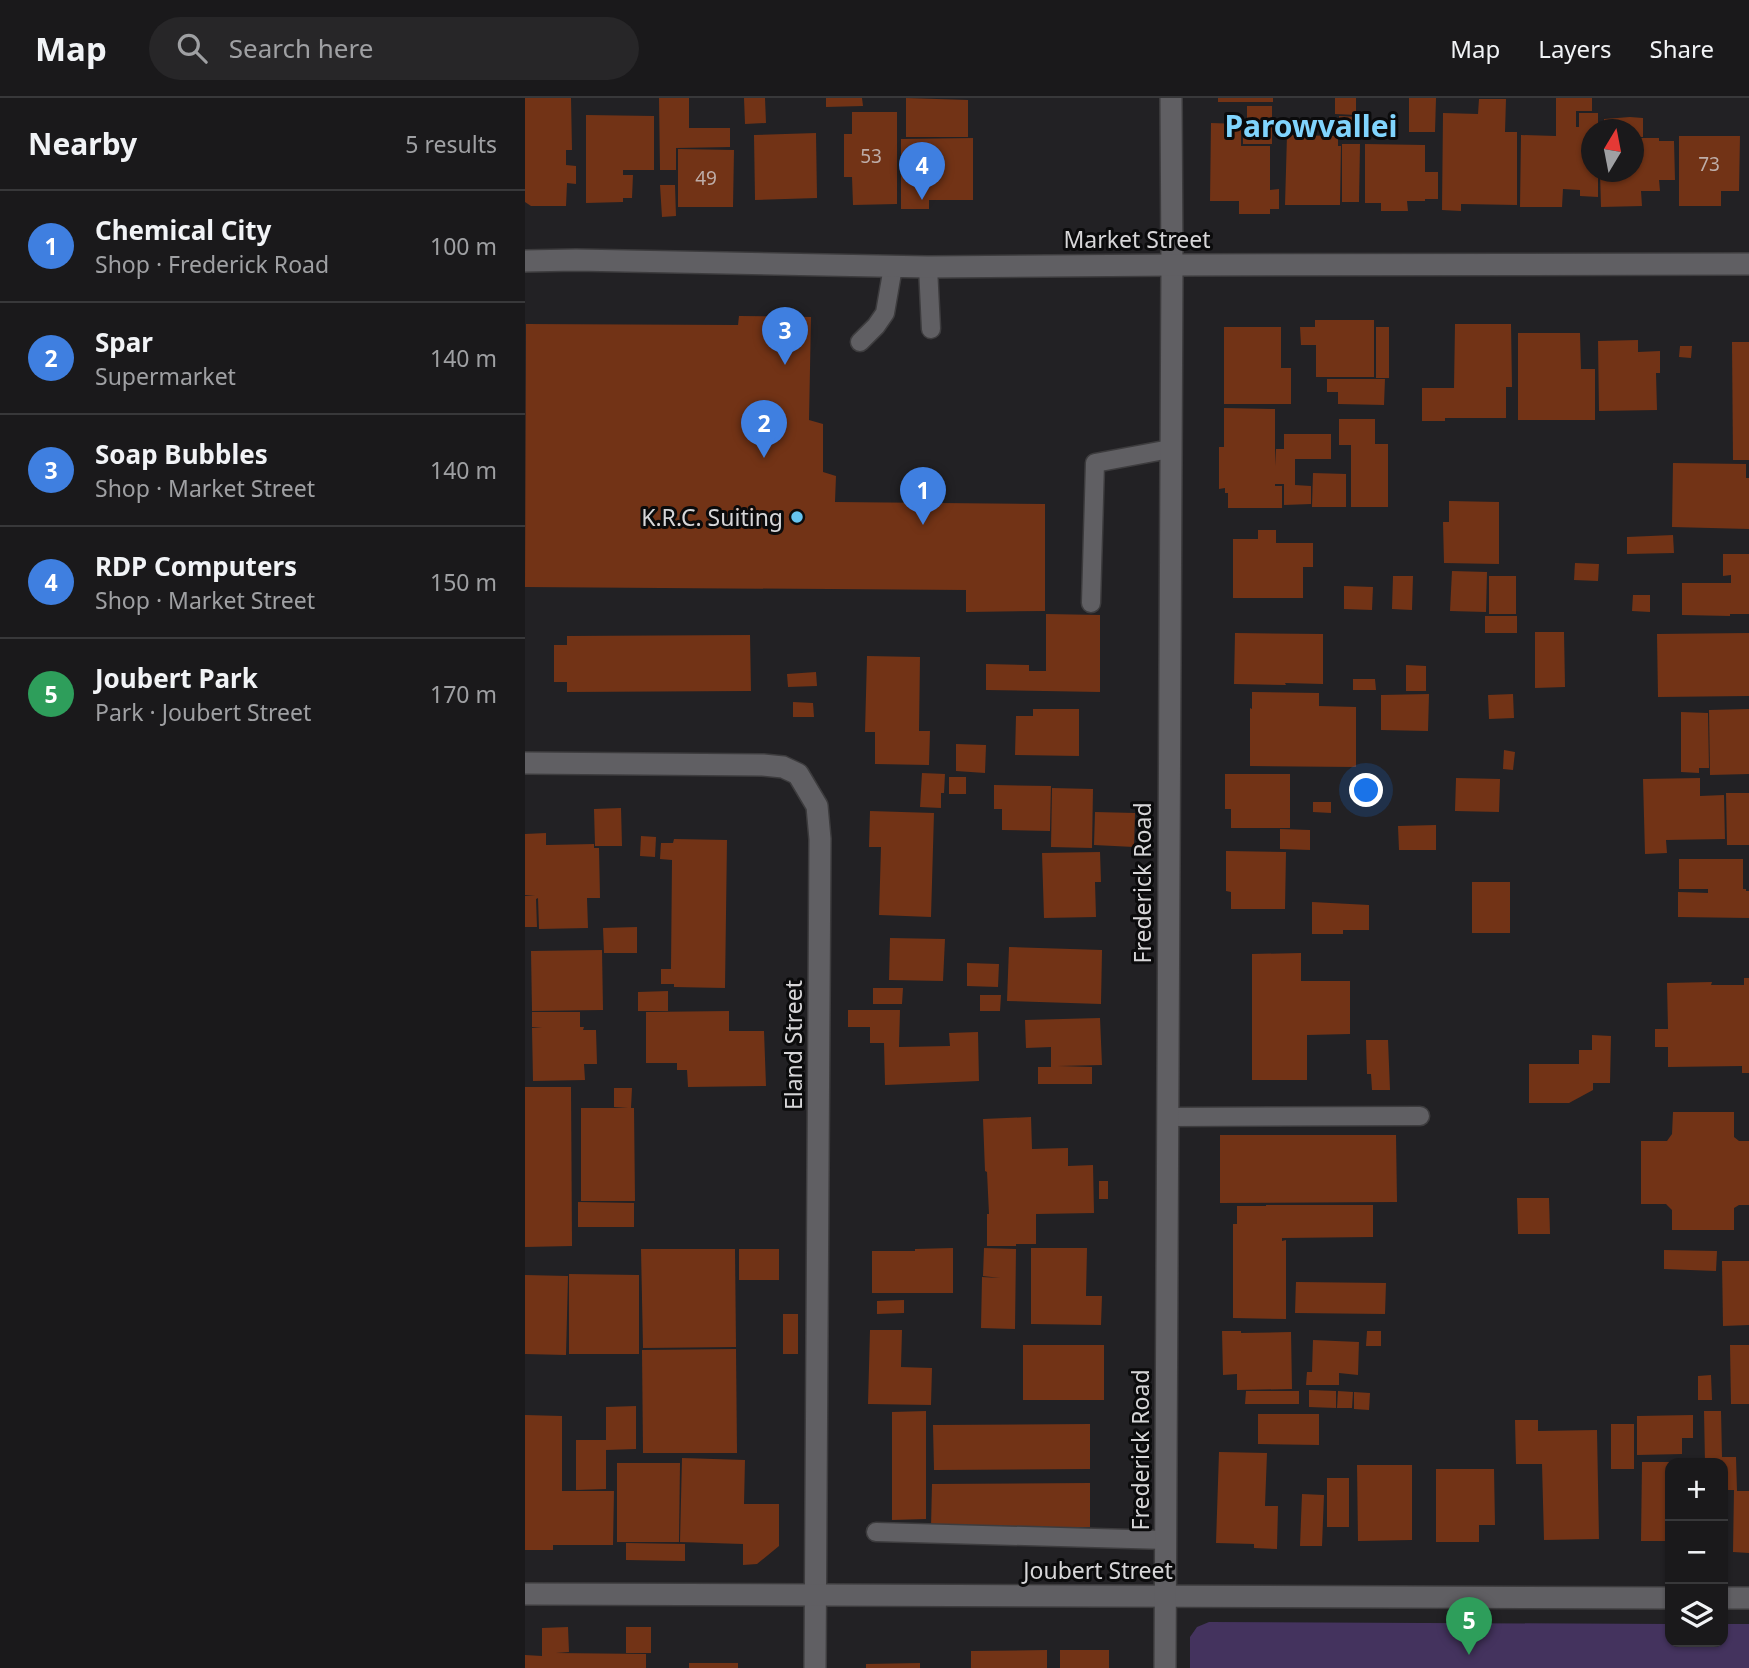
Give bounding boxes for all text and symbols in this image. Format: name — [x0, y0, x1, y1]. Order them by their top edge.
search box — [149, 17, 639, 80]
text: Map — [35, 26, 107, 71]
icon: search — [173, 29, 211, 67]
text: Search here — [229, 30, 373, 66]
text: Map — [1450, 32, 1500, 65]
text: Layers — [1538, 32, 1612, 65]
text: Share — [1650, 32, 1714, 65]
district label: Parowvallei — [1224, 105, 1398, 146]
north arrow — [1581, 119, 1644, 182]
text: Nearby — [28, 123, 137, 164]
text: 5 results — [405, 128, 497, 160]
pin: 4 — [899, 142, 945, 200]
house number: 53 — [860, 143, 882, 169]
house number: 73 — [1698, 151, 1720, 177]
house number: 49 — [695, 165, 717, 191]
text: Chemical City — [95, 212, 271, 248]
street label: Market Street — [1063, 223, 1211, 255]
text: 1 — [44, 230, 58, 262]
text: 100 m — [430, 230, 497, 262]
text: Shop · Frederick Road — [95, 248, 329, 280]
pin: 3 — [762, 307, 808, 365]
text: Spar — [95, 324, 153, 360]
text: 2 — [44, 342, 58, 374]
text: 140 m — [430, 342, 497, 374]
text: Supermarket — [95, 360, 236, 392]
pin: 2 — [741, 400, 787, 458]
text: Soap Bubbles — [95, 436, 268, 472]
text: 3 — [44, 454, 58, 486]
text: 140 m — [430, 454, 497, 486]
pin: 1 — [900, 467, 946, 525]
text: Shop · Market Street — [95, 472, 315, 504]
place label: K.R.C. Suiting — [641, 501, 783, 533]
marker: K.R.C. Suiting — [789, 509, 805, 525]
text: RDP Computers — [95, 548, 297, 584]
text: 4 — [44, 566, 58, 598]
text: 150 m — [430, 566, 497, 598]
text: Shop · Market Street — [95, 584, 315, 616]
text: Joubert Park — [95, 660, 258, 696]
text: 5 — [44, 678, 58, 710]
text: 170 m — [430, 678, 497, 710]
text: Park · Joubert Street — [95, 696, 311, 728]
your location — [1349, 773, 1383, 807]
street label: Frederick Road — [1126, 802, 1158, 964]
street label: Eland Street — [777, 980, 809, 1110]
street label: Frederick Road — [1124, 1369, 1156, 1531]
map controls — [1665, 1458, 1728, 1647]
button: + — [1665, 1458, 1728, 1521]
button: − — [1665, 1521, 1728, 1584]
street label: Joubert Street — [1021, 1554, 1173, 1586]
button: layers — [1665, 1584, 1728, 1647]
pin: 5 — [1446, 1597, 1492, 1655]

